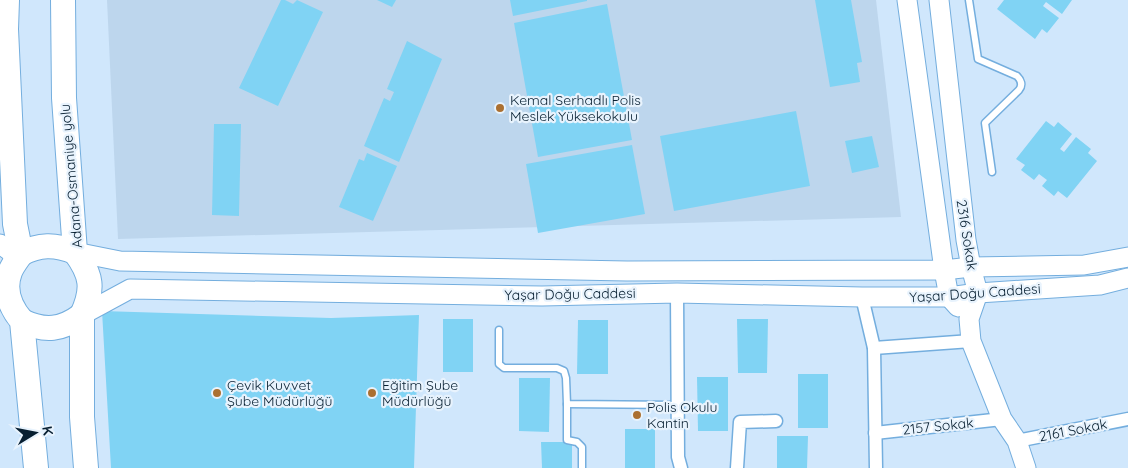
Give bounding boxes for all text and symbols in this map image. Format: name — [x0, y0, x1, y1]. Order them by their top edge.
place label: Kemal Serhadlı Polis Meslek Yüksekokulu — [510, 91, 641, 125]
marker: Kemal Serhadlı Polis Meslek Yüksekokulu — [494, 102, 506, 114]
street label: Adana-Osmaniye yolu — [56, 103, 86, 249]
street label: 2316 Sokak — [953, 198, 981, 272]
street label: Yaşar Doğu Caddesi — [909, 279, 1041, 307]
street label: Yaşar Doğu Caddesi — [504, 284, 636, 304]
place label: Çevik Kuvvet Şube Müdürlüğü — [227, 376, 332, 410]
place label: Eğitim Şube Müdürlüğü — [382, 376, 458, 410]
marker: Çevik Kuvvet Şube Müdürlüğü — [211, 387, 223, 399]
marker: Eğitim Şube Müdürlüğü — [366, 387, 378, 399]
place label: Polis Okulu Kantin — [647, 398, 718, 432]
north arrow — [10, 408, 60, 458]
marker: Polis Okulu Kantin — [631, 409, 643, 421]
street label: 2157 Sokak — [902, 413, 974, 439]
street label: 2161 Sokak — [1037, 415, 1109, 445]
text: K — [38, 425, 57, 437]

